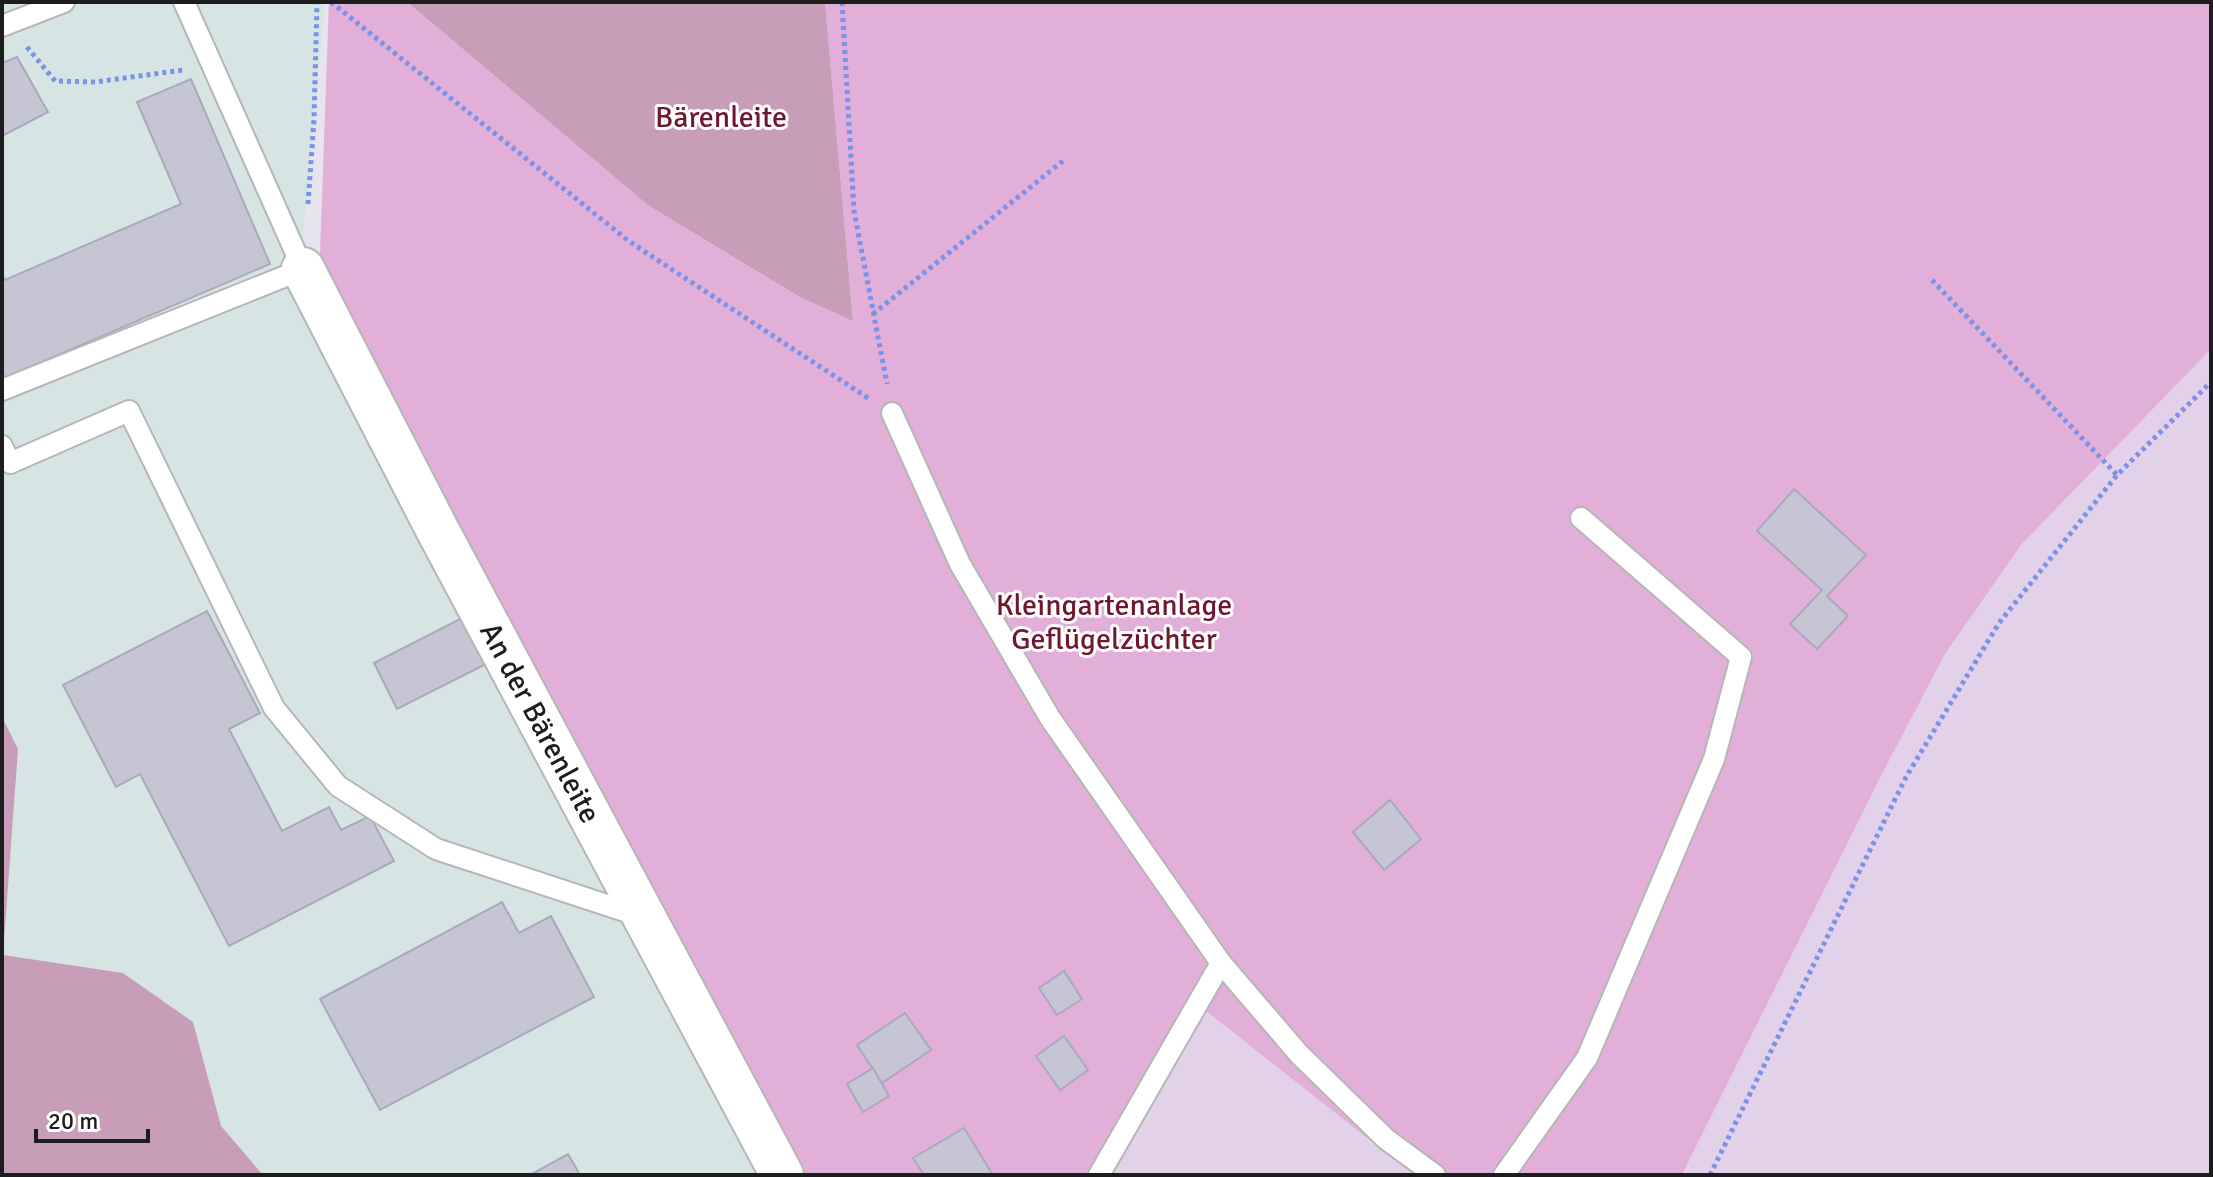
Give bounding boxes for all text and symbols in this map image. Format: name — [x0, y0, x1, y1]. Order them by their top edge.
park label: Bärenleite — [655, 99, 787, 136]
park label: Kleingartenanlage Geflügelzüchter — [996, 587, 1232, 658]
street label: An der Bärenleite — [471, 616, 609, 829]
scale bar — [36, 1093, 148, 1143]
text: 20 m — [48, 1106, 98, 1136]

